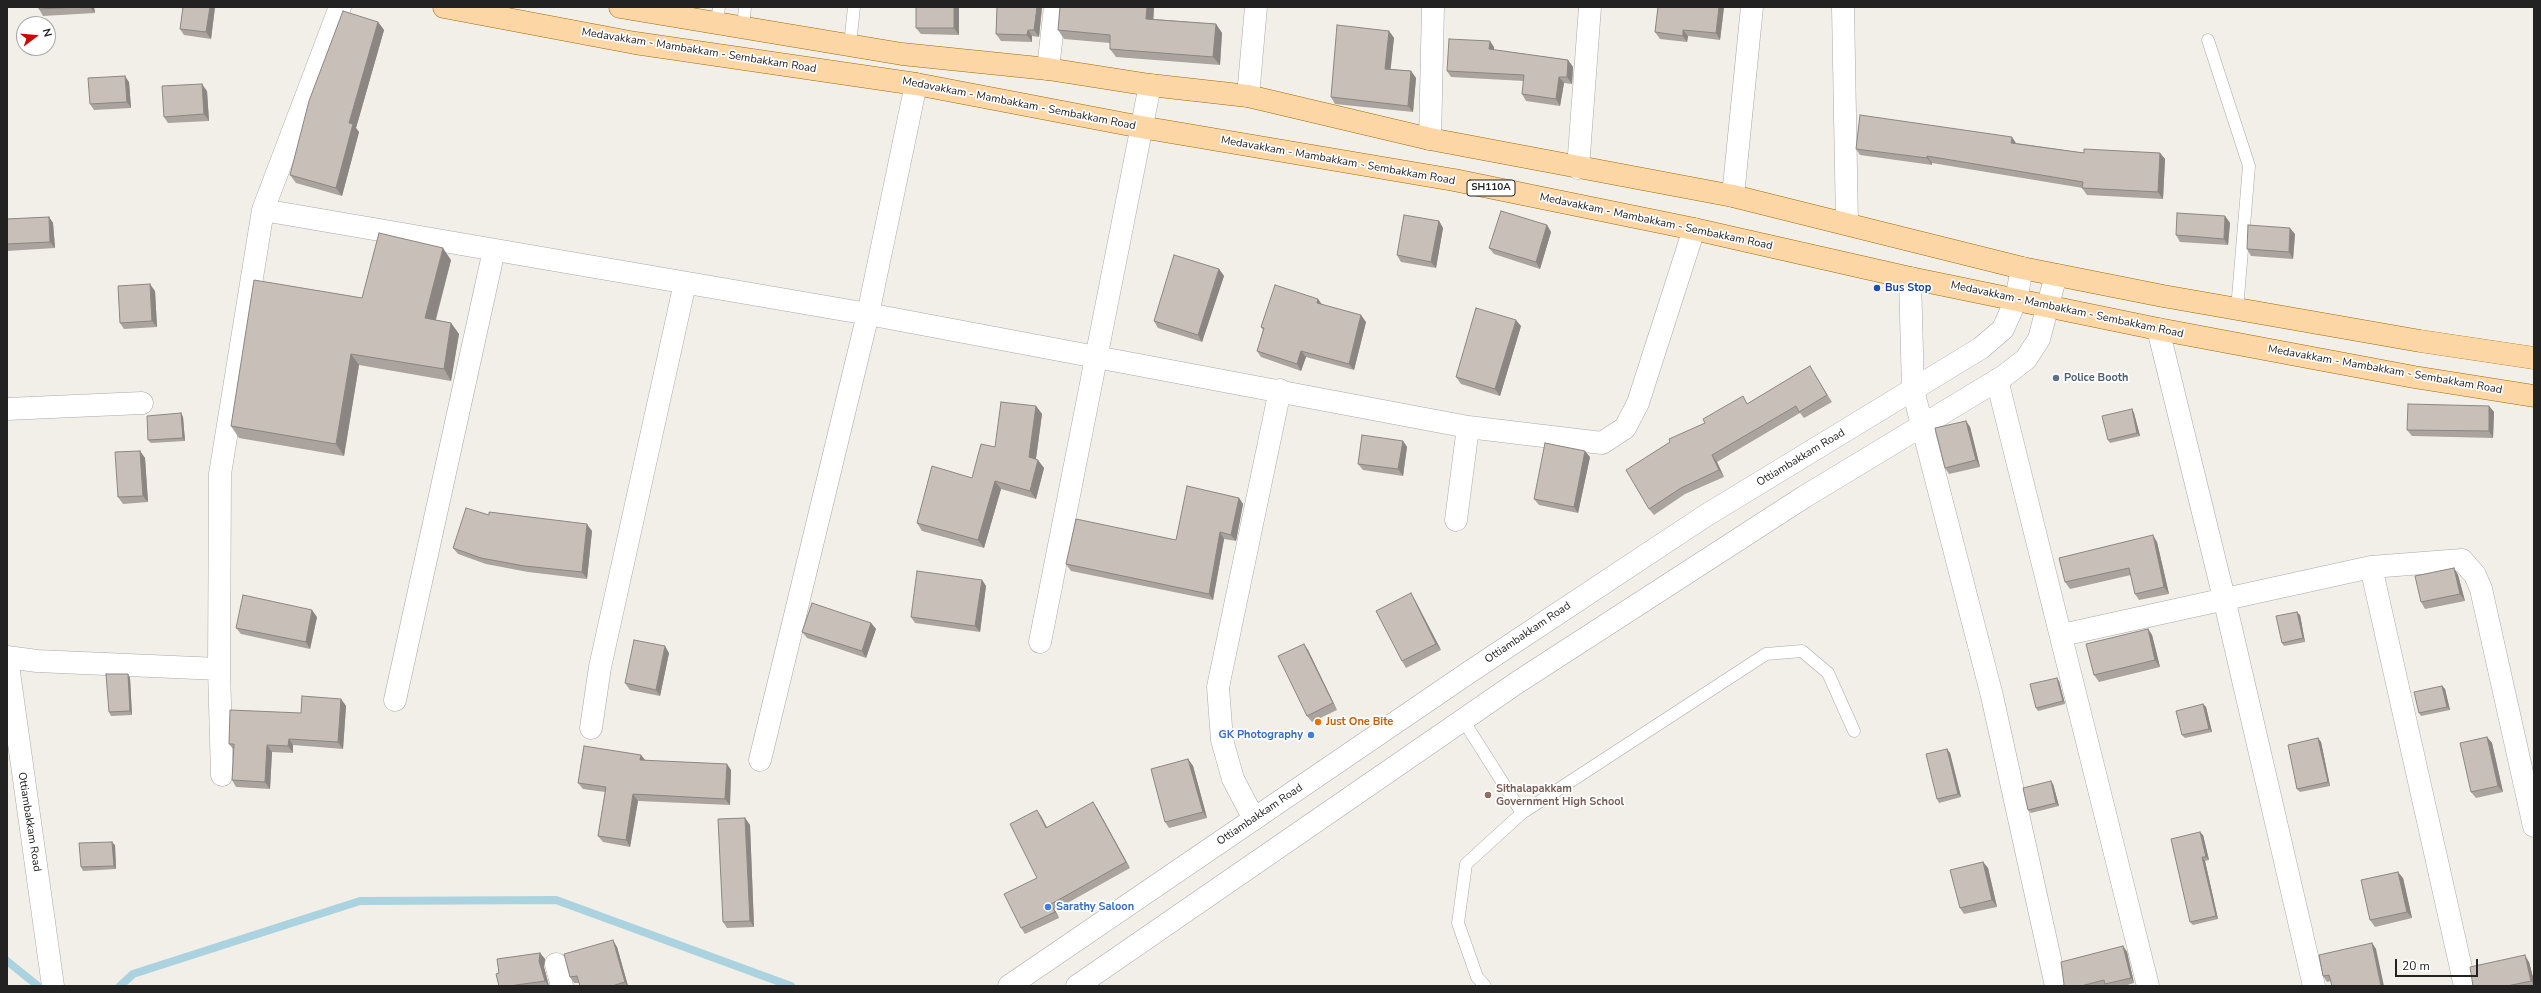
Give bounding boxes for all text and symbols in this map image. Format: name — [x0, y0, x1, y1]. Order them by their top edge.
north arrow — [16, 16, 56, 56]
street label: Medavakkam - Mambakkam - Sembakkam Road — [581, 26, 817, 76]
text: N — [39, 27, 55, 39]
street label: Medavakkam - Mambakkam - Sembakkam Road — [901, 75, 1137, 133]
street label: Medavakkam - Mambakkam - Sembakkam Road — [1220, 134, 1456, 188]
road number: SH110A — [1467, 180, 1515, 196]
street label: Medavakkam - Mambakkam - Sembakkam Road — [1538, 191, 1774, 253]
street label: Medavakkam - Mambakkam - Sembakkam Road — [1949, 279, 2185, 341]
place label: Bus Stop — [1885, 281, 1931, 295]
marker: Bus Stop — [1872, 283, 1882, 293]
street label: Medavakkam - Mambakkam - Sembakkam Road — [2267, 343, 2503, 397]
place label: Police Booth — [2064, 371, 2128, 385]
marker: Police Booth — [2051, 373, 2061, 383]
street label: Ottiambakkam Road — [1754, 426, 1848, 490]
street label: Ottiambakkam Road — [1483, 599, 1573, 667]
place label: Just One Bite — [1326, 715, 1393, 729]
marker: Just One Bite — [1313, 717, 1323, 727]
place label: GK Photography — [1219, 728, 1303, 742]
marker: GK Photography — [1306, 730, 1316, 740]
street label: Ottiambakkam Road — [15, 771, 43, 873]
street label: Ottiambakkam Road — [1215, 781, 1305, 849]
place label: Sithalapakkam Government High School — [1496, 782, 1624, 808]
marker: Sithalapakkam Government High School — [1483, 790, 1493, 800]
place label: Sarathy Saloon — [1056, 900, 1134, 914]
marker: Sarathy Saloon — [1043, 902, 1053, 912]
scale bar — [2397, 951, 2480, 977]
text: 20 m — [2402, 958, 2430, 974]

